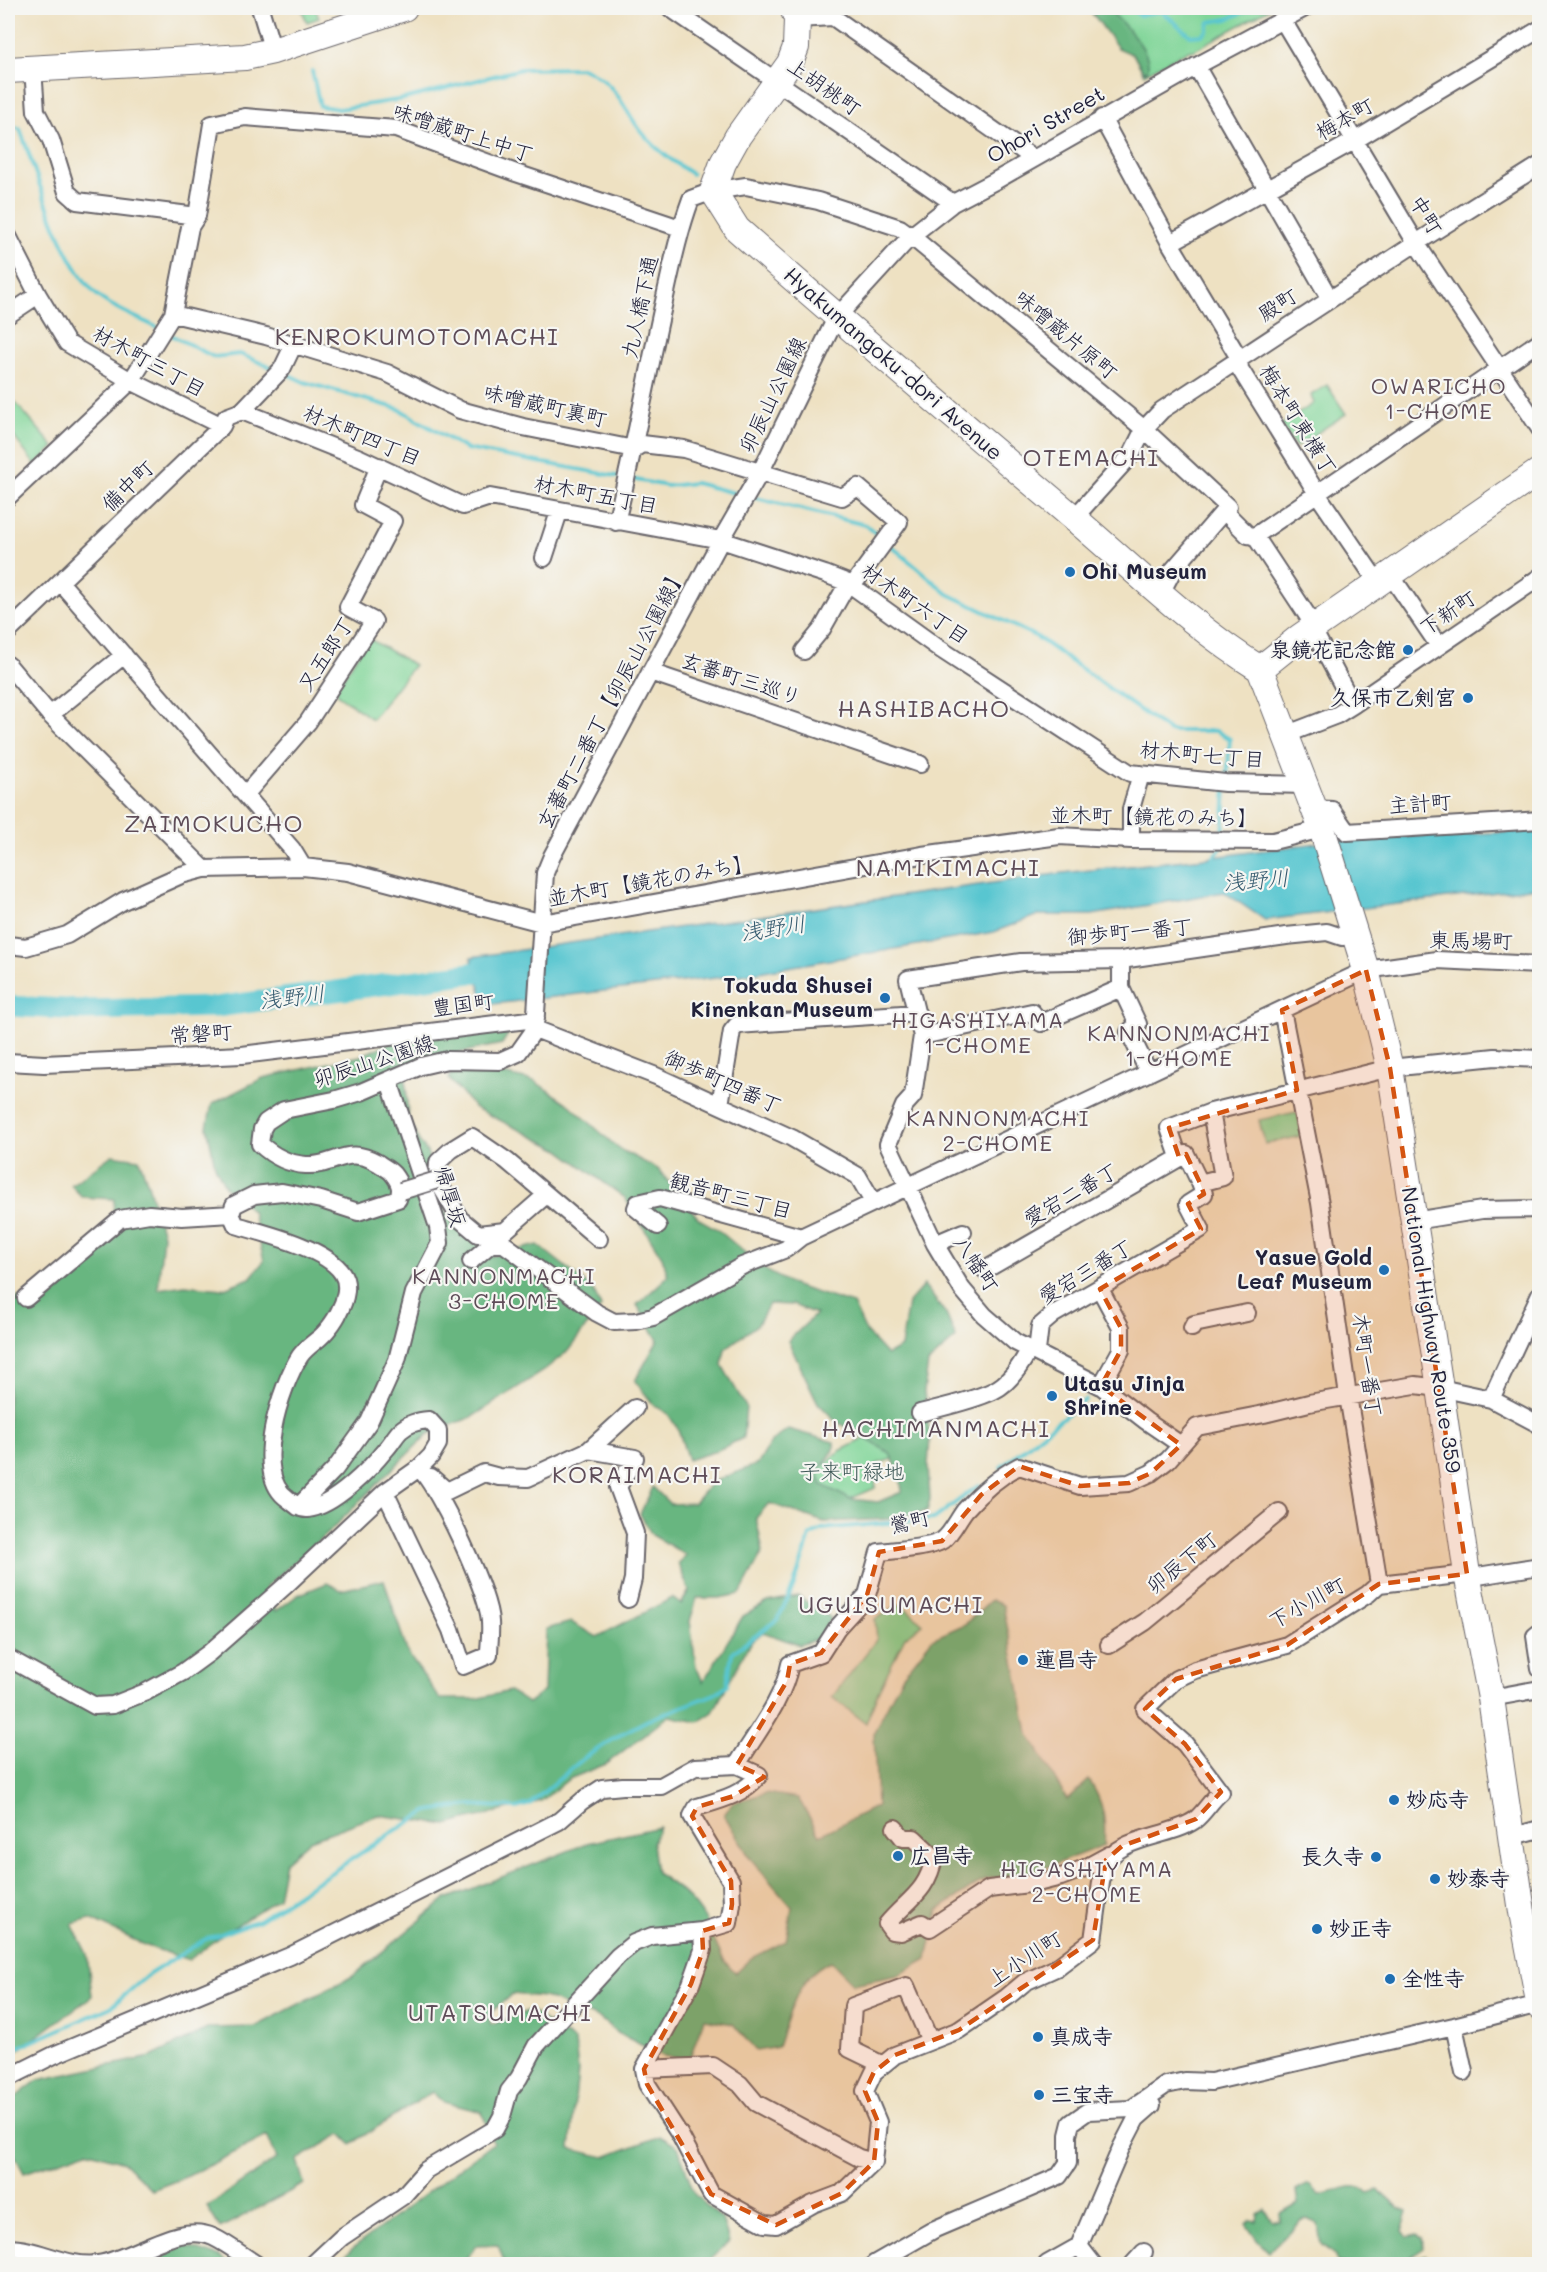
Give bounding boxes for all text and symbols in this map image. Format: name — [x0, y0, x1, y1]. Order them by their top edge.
street label: 上胡桃町 — [783, 51, 867, 121]
street label: Ohori Street — [982, 79, 1109, 168]
street label: 梅本町 — [1310, 90, 1378, 145]
street label: 味噌蔵町上中丁 — [389, 96, 538, 167]
street label: 中町 — [1405, 189, 1450, 239]
street label: 九人橋下通 — [614, 253, 663, 361]
street label: Hyakumangoku-dori Avenue — [779, 260, 1009, 465]
street label: 殿町 — [1252, 281, 1302, 327]
street label: 味噌蔵片原町 — [1010, 283, 1124, 385]
street label: 材木町三丁目 — [88, 318, 211, 403]
district label: KENROKUMOTOMACHI — [275, 320, 559, 351]
street label: 卯辰山公園線 — [732, 332, 811, 457]
street label: 梅本町東横丁 — [1254, 359, 1344, 480]
district label: OWARICHO 1-CHOME — [1371, 371, 1507, 425]
street label: 味噌蔵町裏町 — [481, 377, 610, 432]
street label: 材木町四丁目 — [299, 398, 426, 472]
district label: OTEMACHI — [1022, 441, 1160, 472]
street label: 備中町 — [95, 453, 159, 517]
street label: 材木町五丁目 — [532, 468, 661, 519]
street label: 材木町六丁目 — [857, 556, 975, 650]
place label: Ohi Museum — [1082, 557, 1207, 584]
street label: 玄蕃町二番丁【卯辰山公園線】 — [530, 561, 692, 833]
marker: Ohi Museum — [1063, 565, 1077, 579]
street label: 下新町 — [1413, 583, 1481, 641]
street label: 又五郎丁 — [291, 611, 359, 696]
place label: 泉鏡花記念館 — [1270, 635, 1396, 662]
marker: 泉鏡花記念館 — [1401, 643, 1415, 657]
street label: 玄蕃町三巡り — [677, 645, 806, 710]
place label: 久保市乙剣宮 — [1330, 683, 1456, 710]
marker: 久保市乙剣宮 — [1461, 691, 1475, 705]
district label: HASHIBACHO — [837, 692, 1011, 723]
street label: 材木町七丁目 — [1138, 735, 1266, 772]
street label: 主計町 — [1388, 787, 1452, 818]
street label: 並木町【鏡花のみち】 — [1049, 800, 1259, 831]
district label: ZAIMOKUCHO — [124, 807, 304, 838]
street label: 並木町【鏡花のみち】 — [545, 848, 756, 911]
district label: NAMIKIMACHI — [856, 851, 1040, 882]
water label: 浅野川 — [1222, 862, 1290, 897]
water label: 浅野川 — [738, 908, 808, 947]
street label: 御歩町一番丁 — [1066, 912, 1194, 949]
street label: 東馬場町 — [1429, 925, 1513, 954]
place label: Tokuda Shusei Kinenkan Museum — [691, 971, 873, 1022]
water label: 浅野川 — [257, 978, 326, 1015]
street label: 豊国町 — [430, 986, 496, 1021]
marker: Tokuda Shusei Kinenkan Museum — [878, 991, 892, 1005]
district label: HIGASHIYAMA 1-CHOME — [891, 1005, 1065, 1059]
street label: 常磐町 — [169, 1017, 233, 1048]
district label: KANNONMACHI 1-CHOME — [1087, 1018, 1271, 1072]
street label: 卯辰山公園線 — [309, 1027, 438, 1092]
street label: 御歩町四番丁 — [661, 1043, 787, 1119]
district label: KANNONMACHI 2-CHOME — [906, 1103, 1090, 1157]
street label: 愛宕二番丁 — [1018, 1156, 1122, 1232]
street label: 帰厚坂 — [430, 1162, 473, 1230]
street label: 観音町三丁目 — [667, 1165, 796, 1224]
street label: National Highway Route 359 — [1397, 1185, 1468, 1475]
street label: 八幡町 — [948, 1229, 1006, 1297]
street label: 愛宕三番丁 — [1033, 1232, 1137, 1309]
place label: Yasue Gold Leaf Museum — [1237, 1243, 1372, 1294]
district label: KANNONMACHI 3-CHOME — [412, 1261, 596, 1315]
marker: Yasue Gold Leaf Museum — [1377, 1263, 1391, 1277]
street label: 木町一番丁 — [1348, 1311, 1389, 1419]
place label: Utasu Jinja Shrine — [1064, 1369, 1185, 1420]
marker: Utasu Jinja Shrine — [1045, 1389, 1059, 1403]
district label: HACHIMANMACHI — [821, 1412, 1051, 1443]
park label: 子来町緑地 — [800, 1457, 905, 1484]
district label: KORAIMACHI — [552, 1458, 722, 1489]
street label: 鶯町 — [886, 1502, 933, 1539]
street label: 卯辰下町 — [1140, 1525, 1222, 1599]
street label: 下小川町 — [1263, 1570, 1350, 1634]
district label: UGUISUMACHI — [798, 1588, 984, 1619]
place label: 蓮昌寺 — [1035, 1645, 1098, 1672]
marker: 蓮昌寺 — [1016, 1653, 1030, 1667]
place label: 妙応寺 — [1406, 1785, 1469, 1812]
marker: 妙応寺 — [1387, 1793, 1401, 1807]
place label: 広昌寺 — [910, 1841, 973, 1868]
place label: 長久寺 — [1301, 1842, 1364, 1869]
marker: 広昌寺 — [891, 1849, 905, 1863]
marker: 長久寺 — [1369, 1850, 1383, 1864]
district label: HIGASHIYAMA 2-CHOME — [1000, 1854, 1174, 1908]
place label: 妙泰寺 — [1447, 1864, 1510, 1891]
marker: 妙泰寺 — [1428, 1872, 1442, 1886]
place label: 妙正寺 — [1329, 1914, 1392, 1941]
marker: 妙正寺 — [1310, 1922, 1324, 1936]
street label: 上小川町 — [982, 1924, 1067, 1992]
place label: 全性寺 — [1402, 1964, 1465, 1991]
marker: 全性寺 — [1383, 1972, 1397, 1986]
district label: UTATSUMACHI — [408, 1996, 592, 2027]
place label: 真成寺 — [1050, 2022, 1113, 2049]
marker: 真成寺 — [1031, 2030, 1045, 2044]
place label: 三宝寺 — [1051, 2080, 1114, 2107]
marker: 三宝寺 — [1032, 2088, 1046, 2102]

